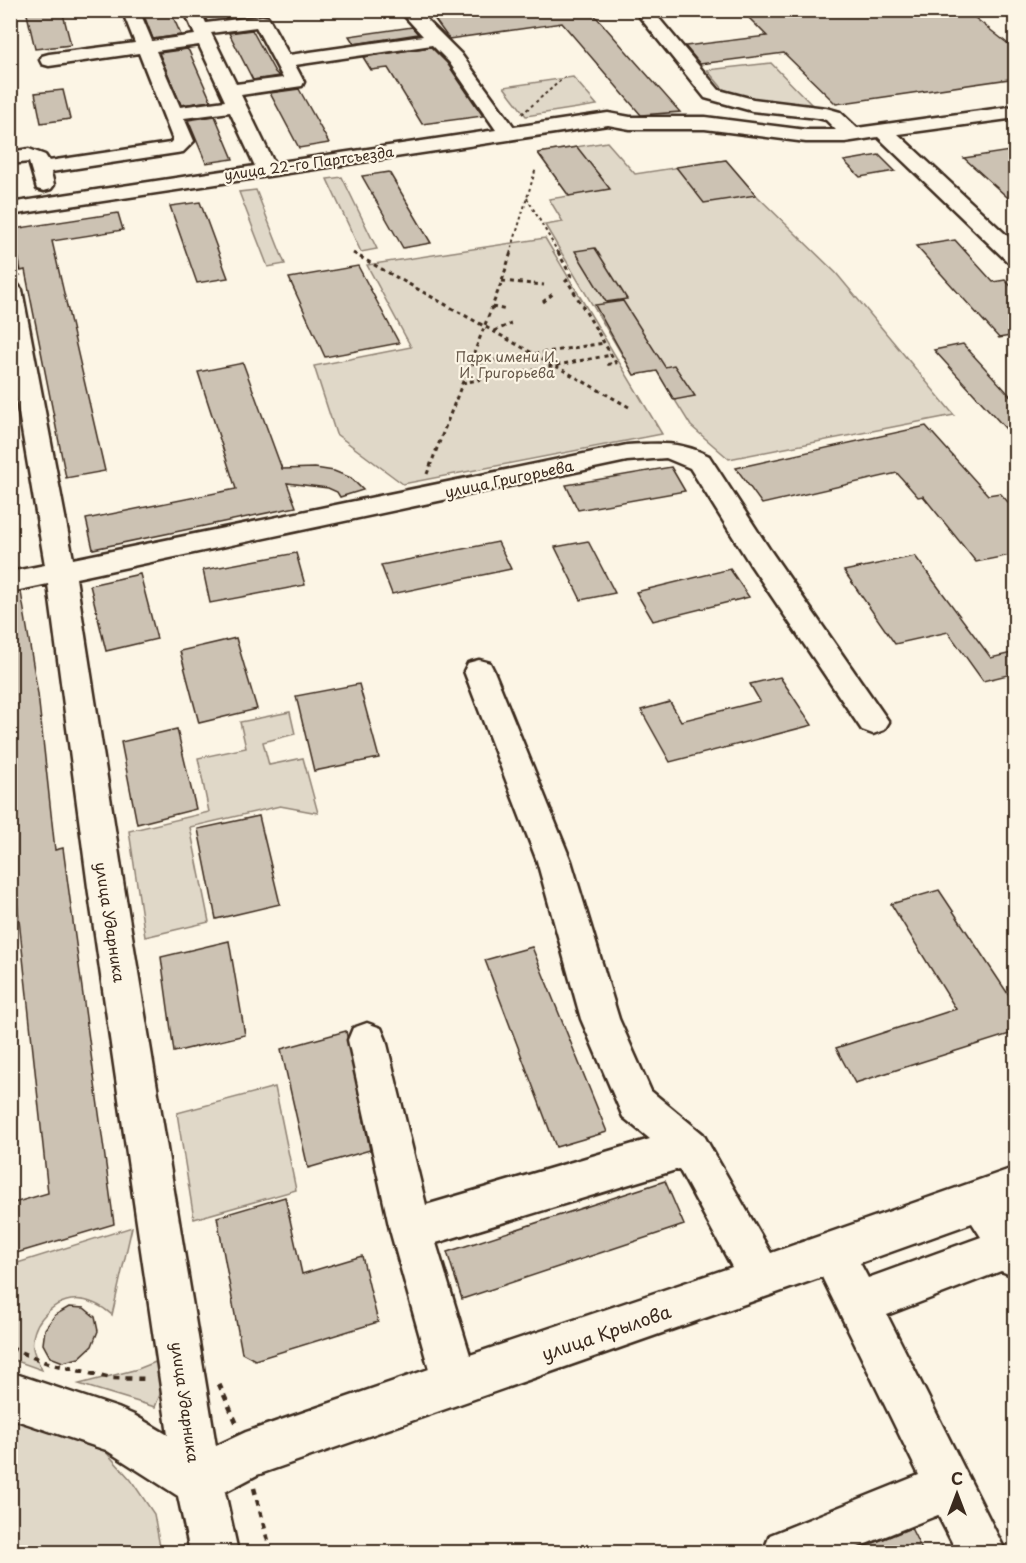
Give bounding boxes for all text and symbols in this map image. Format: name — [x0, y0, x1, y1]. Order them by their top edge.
street label: улица 22-го Партсъезда — [223, 141, 395, 185]
park label: Парк имени И. И. Григорьева — [455, 346, 559, 383]
street label: улица Григорьева — [442, 453, 576, 503]
street label: улица Ударника — [90, 860, 132, 984]
street label: улица Крылова — [538, 1297, 675, 1367]
street label: улица Ударника — [166, 1340, 206, 1464]
north arrow — [927, 1464, 987, 1524]
text: С — [951, 1466, 963, 1490]

